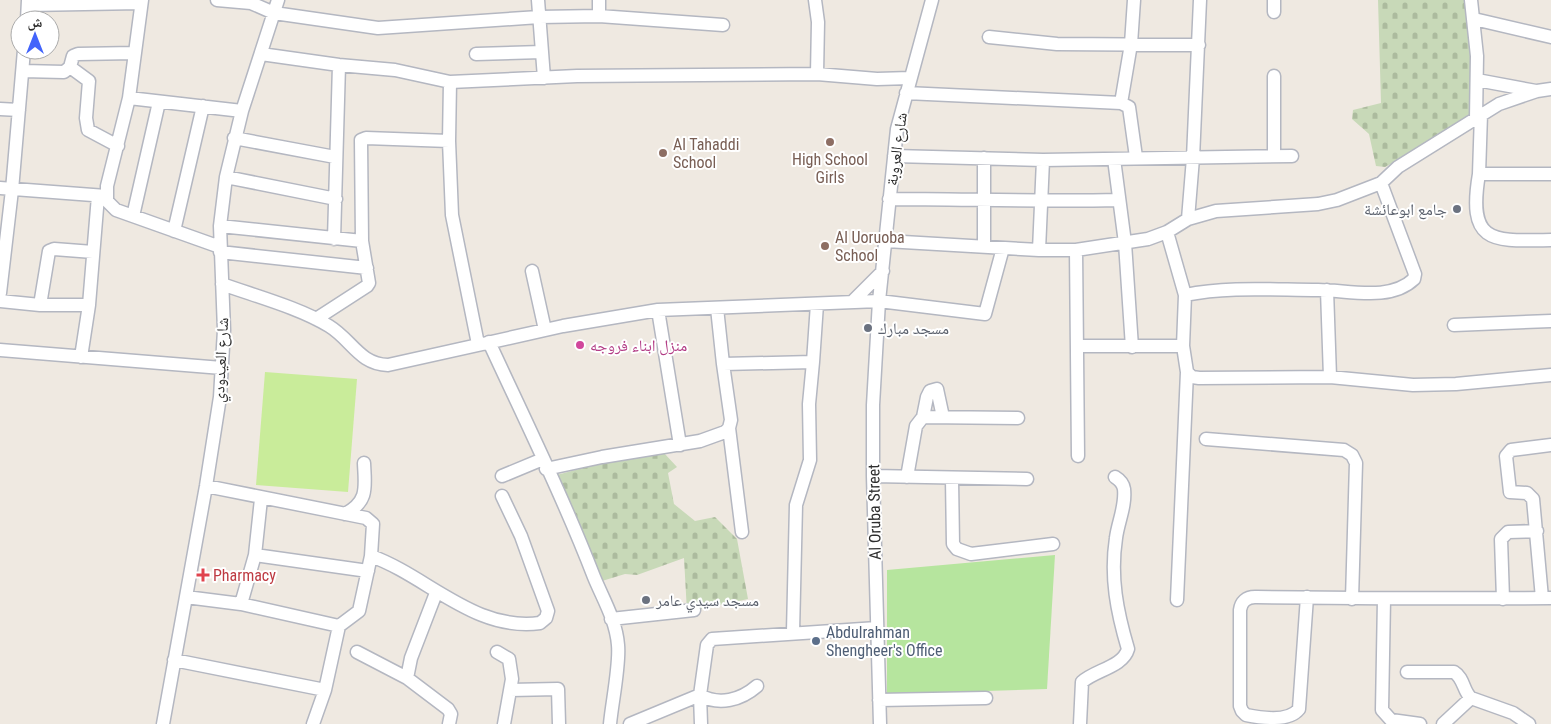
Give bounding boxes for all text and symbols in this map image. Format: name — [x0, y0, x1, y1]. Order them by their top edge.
north arrow — [10, 10, 60, 60]
text: ش — [28, 14, 43, 31]
street label: شارع العروبة — [882, 111, 912, 187]
place label: Al Tahaddi School — [673, 135, 739, 172]
marker: High School Girls — [824, 136, 836, 148]
marker: Al Tahaddi School — [657, 147, 669, 159]
place label: High School Girls — [792, 150, 868, 187]
place label: جامع ابوعائشة — [1364, 200, 1447, 220]
marker: جامع ابوعائشة — [1451, 203, 1463, 215]
place label: Al Uoruoba School — [835, 228, 905, 265]
marker: Al Uoruoba School — [819, 240, 831, 252]
street label: شارع العيدودي — [209, 317, 235, 403]
place label: مسجد مبارك — [878, 319, 949, 338]
marker: مسجد مبارك — [862, 322, 874, 334]
place label: منزل ابناء فروجه — [590, 336, 687, 356]
marker: منزل ابناء فروجه — [574, 339, 586, 351]
street label: Al Oruba Street — [864, 464, 885, 560]
place label: Pharmacy — [213, 566, 276, 585]
marker: Pharmacy — [197, 569, 209, 581]
place label: مسجد سيدي عامر — [655, 591, 759, 613]
marker: مسجد سيدي عامر — [640, 594, 652, 606]
place label: Abdulrahman Shengheer's Office — [826, 623, 942, 660]
marker: Abdulrahman Shengheer's Office — [810, 635, 822, 647]

